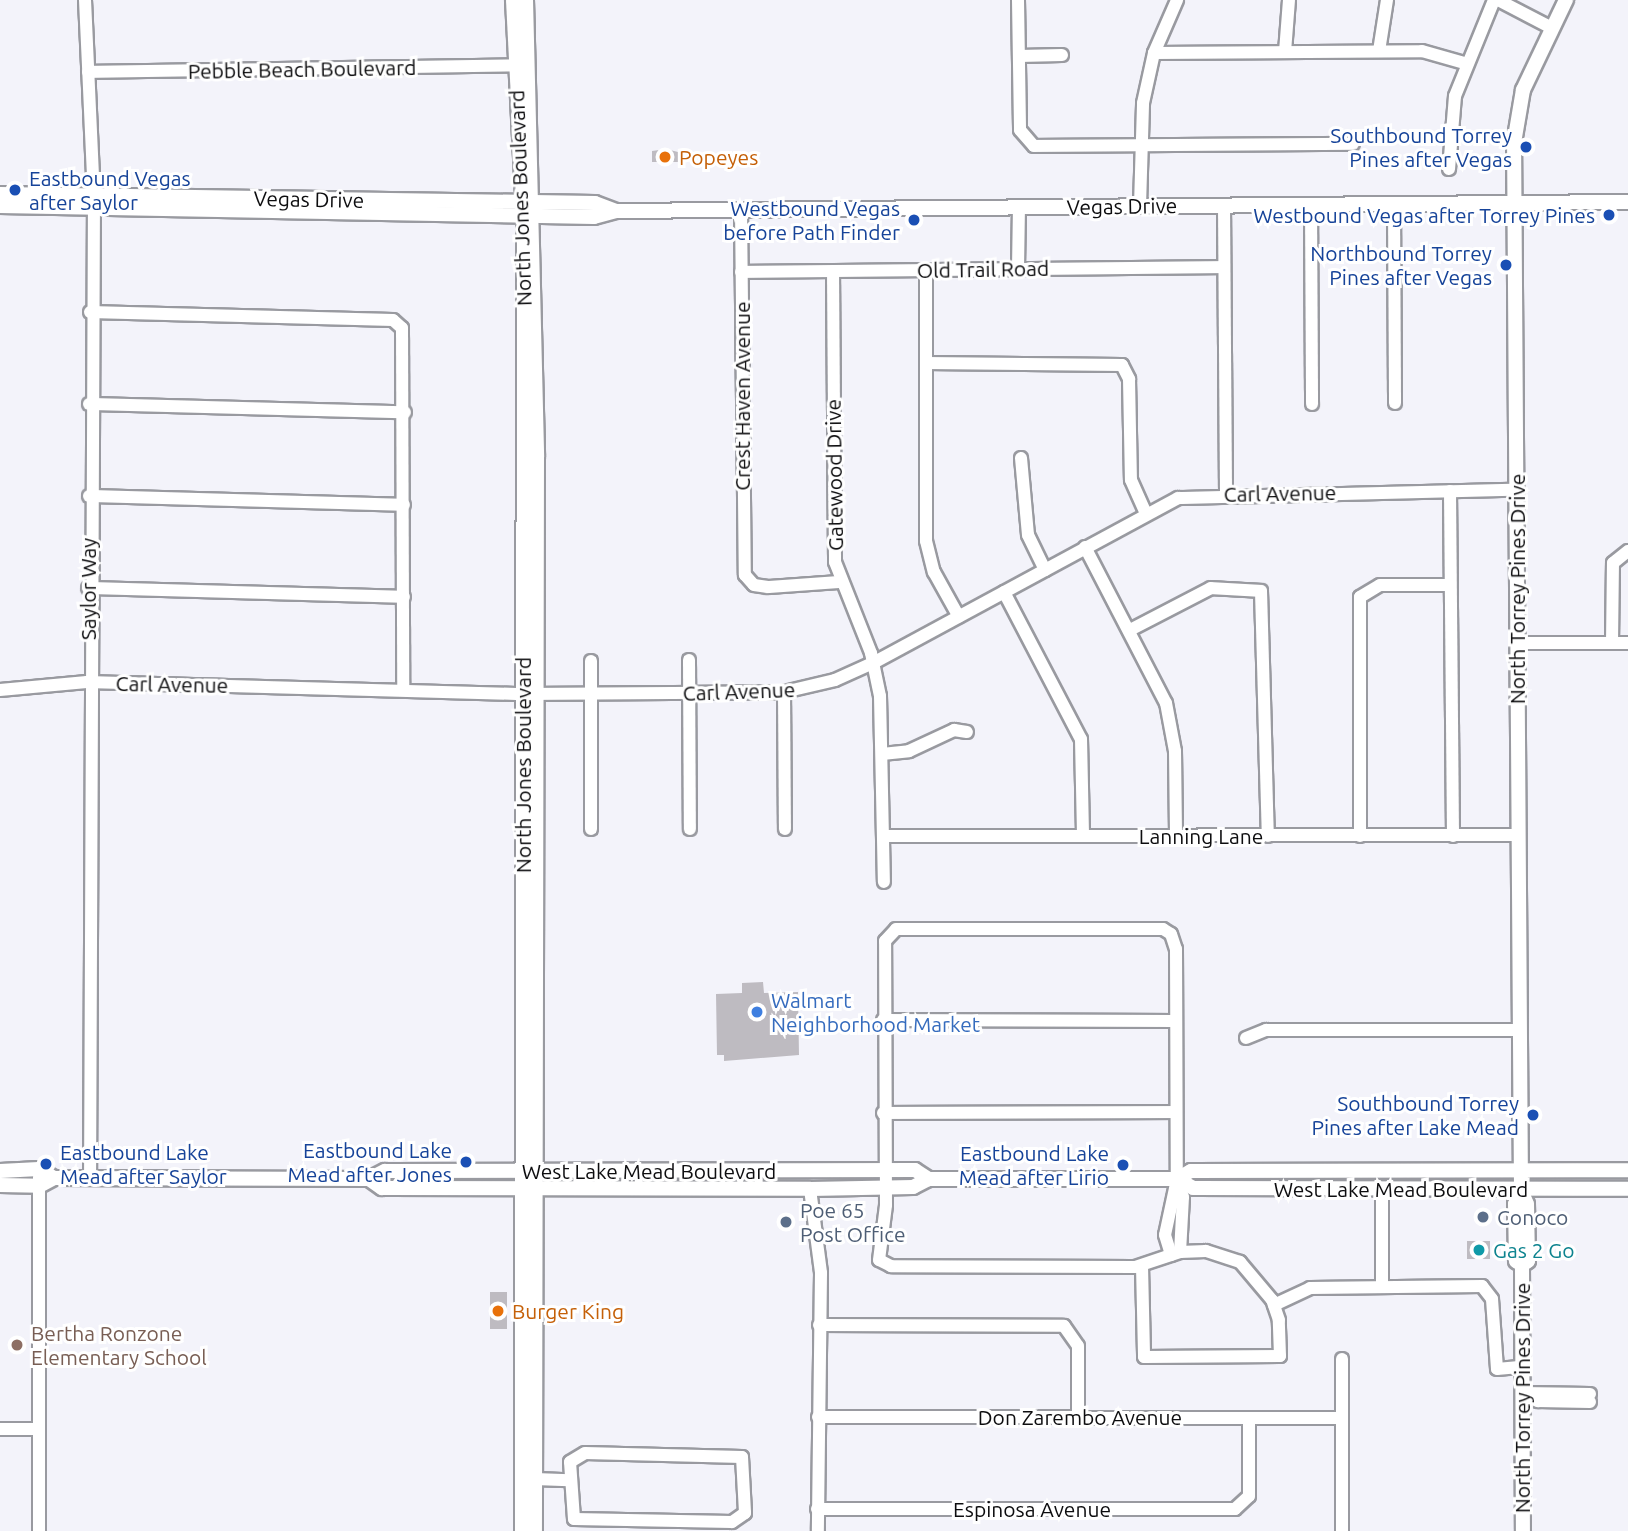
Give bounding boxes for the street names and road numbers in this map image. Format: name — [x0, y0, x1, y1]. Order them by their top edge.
street label: Pebble Beach Boulevard — [188, 54, 416, 84]
street label: North Jones Boulevard — [504, 89, 536, 307]
street label: Vegas Drive — [253, 185, 365, 213]
street label: Vegas Drive — [1066, 192, 1178, 220]
street label: Old Trail Road — [917, 255, 1049, 283]
street label: Crest Haven Avenue — [729, 301, 755, 491]
street label: Gatewood Drive — [820, 399, 848, 551]
street label: North Torrey Pines Drive — [1504, 474, 1530, 704]
street label: Carl Avenue — [1223, 479, 1337, 507]
street label: Saylor Way — [75, 538, 101, 640]
street label: North Jones Boulevard — [510, 657, 536, 873]
street label: Carl Avenue — [115, 670, 229, 698]
street label: Carl Avenue — [682, 676, 796, 706]
street label: Lanning Lane — [1139, 823, 1263, 849]
street label: West Lake Mead Boulevard — [522, 1158, 776, 1184]
street label: West Lake Mead Boulevard — [1274, 1176, 1528, 1202]
street label: North Torrey Pines Drive — [1509, 1283, 1535, 1513]
street label: Don Zarembo Avenue — [978, 1404, 1182, 1430]
street label: Espinosa Avenue — [953, 1496, 1111, 1522]

